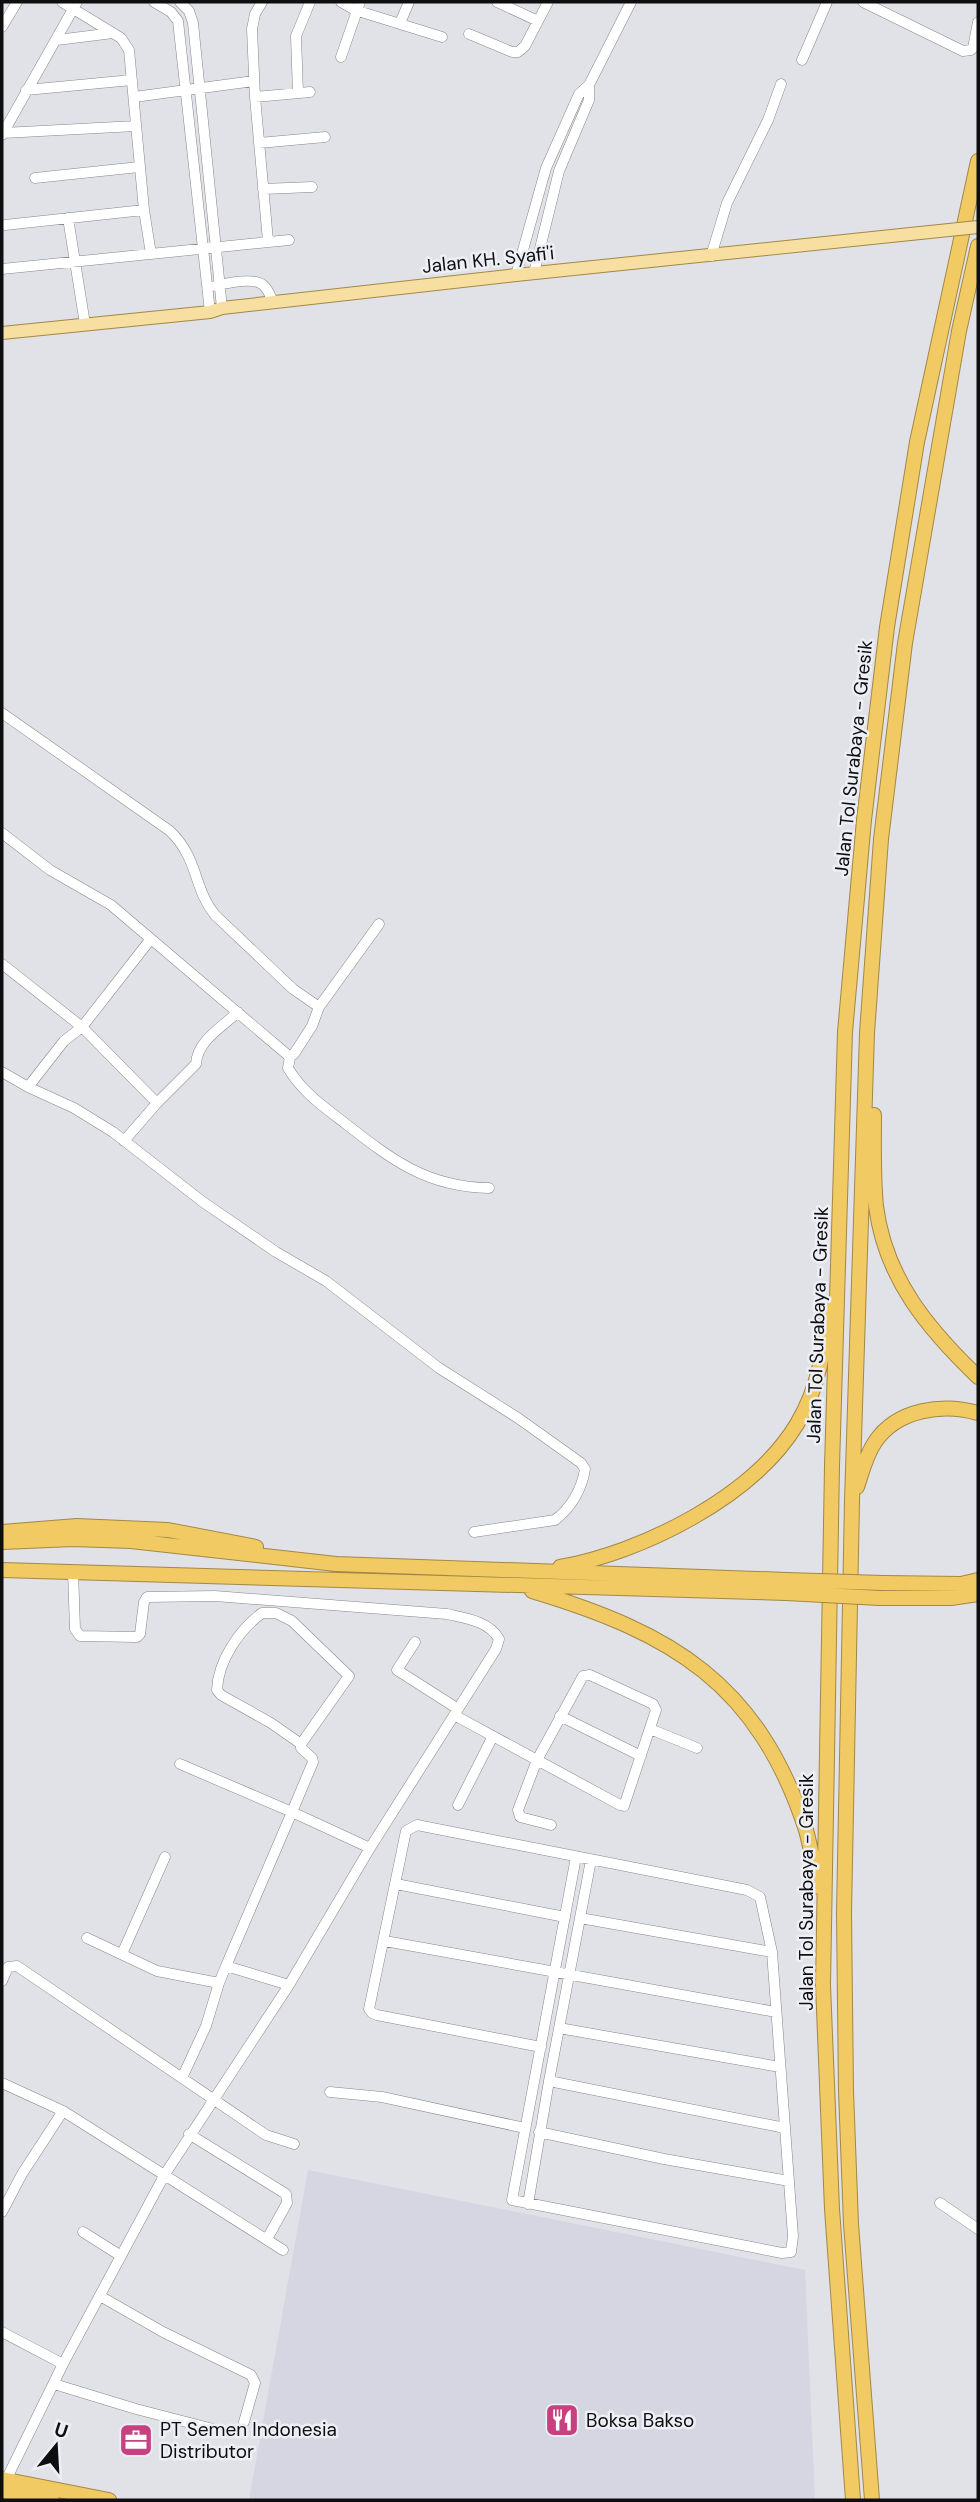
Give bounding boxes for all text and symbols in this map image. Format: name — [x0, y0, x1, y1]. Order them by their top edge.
street label: Jalan KH. Syafi'i — [421, 240, 555, 279]
street label: Jalan Tol Surabaya - Gresik — [829, 638, 878, 877]
street label: Jalan Tol Surabaya - Gresik — [801, 1206, 834, 1444]
street label: Jalan Tol Surabaya - Gresik — [794, 1773, 819, 2011]
restaurant icon: Boksa Bakso — [543, 2401, 581, 2439]
place label: Boksa Bakso — [586, 2408, 694, 2433]
north arrow — [21, 2411, 91, 2481]
text: U — [51, 2416, 71, 2444]
place label: PT Semen Indonesia Distributor — [160, 2417, 337, 2464]
office icon: PT Semen Indonesia Distributor — [117, 2421, 155, 2459]

